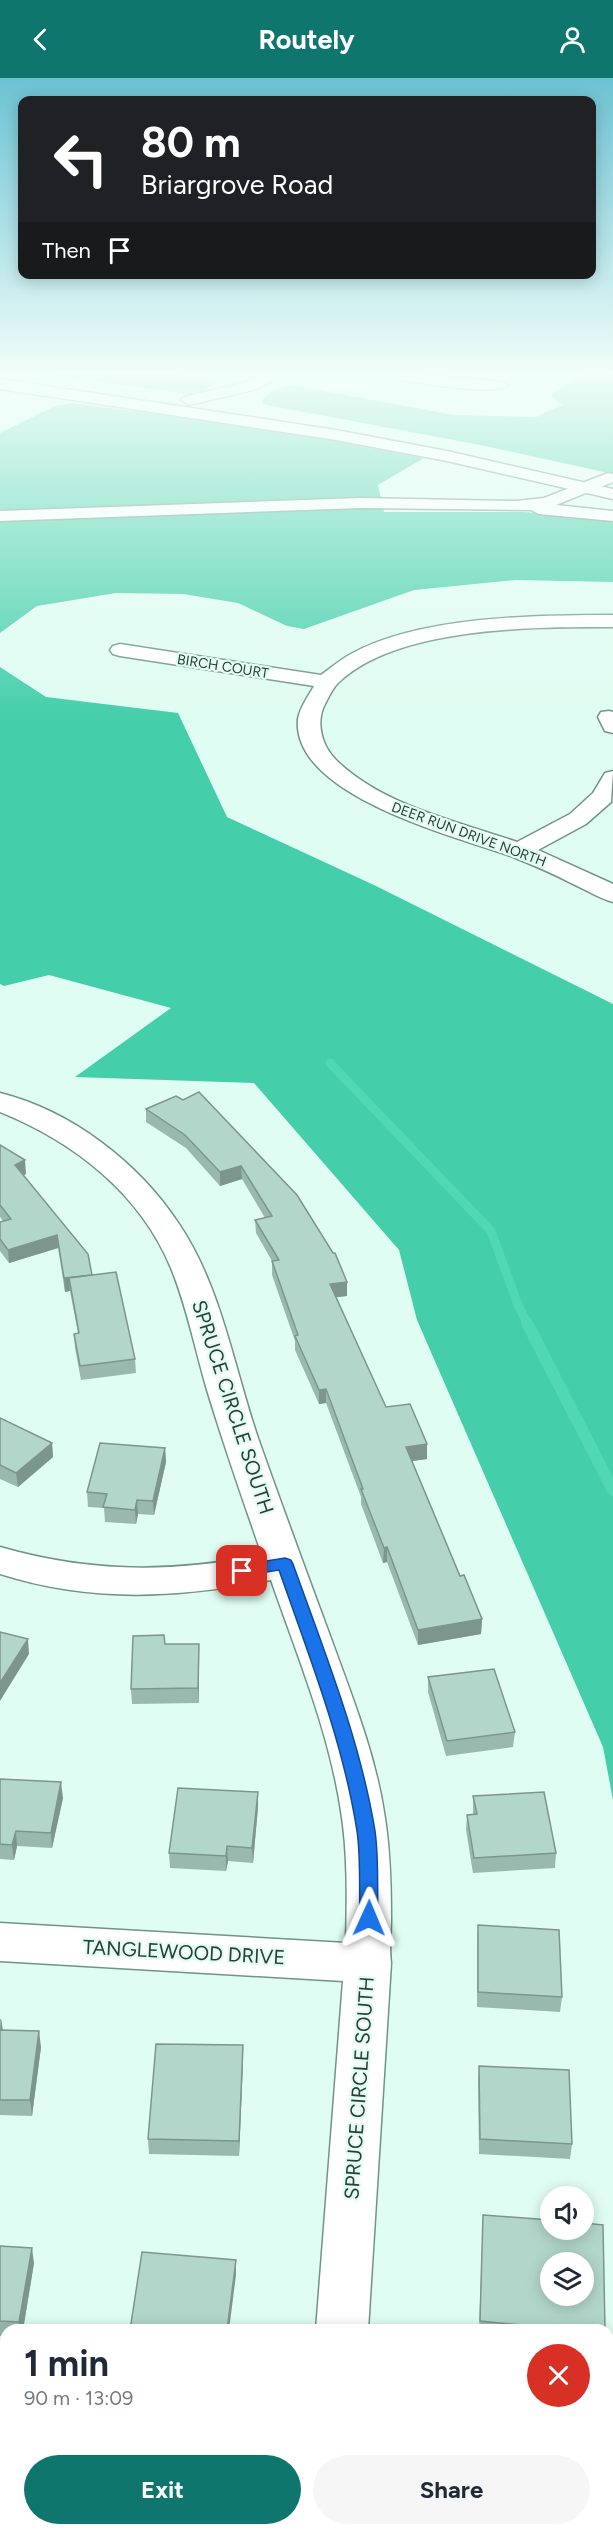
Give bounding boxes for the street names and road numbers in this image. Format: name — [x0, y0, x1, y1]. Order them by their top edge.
street label: BIRCH COURT — [176, 651, 270, 682]
street label: DEER RUN DRIVE NORTH — [389, 798, 549, 870]
street label: SPRUCE CIRCLE SOUTH — [187, 1297, 279, 1517]
street label: TANGLEWOOD DRIVE — [82, 1935, 286, 1969]
street label: SPRUCE CIRCLE SOUTH — [339, 1976, 379, 2200]

